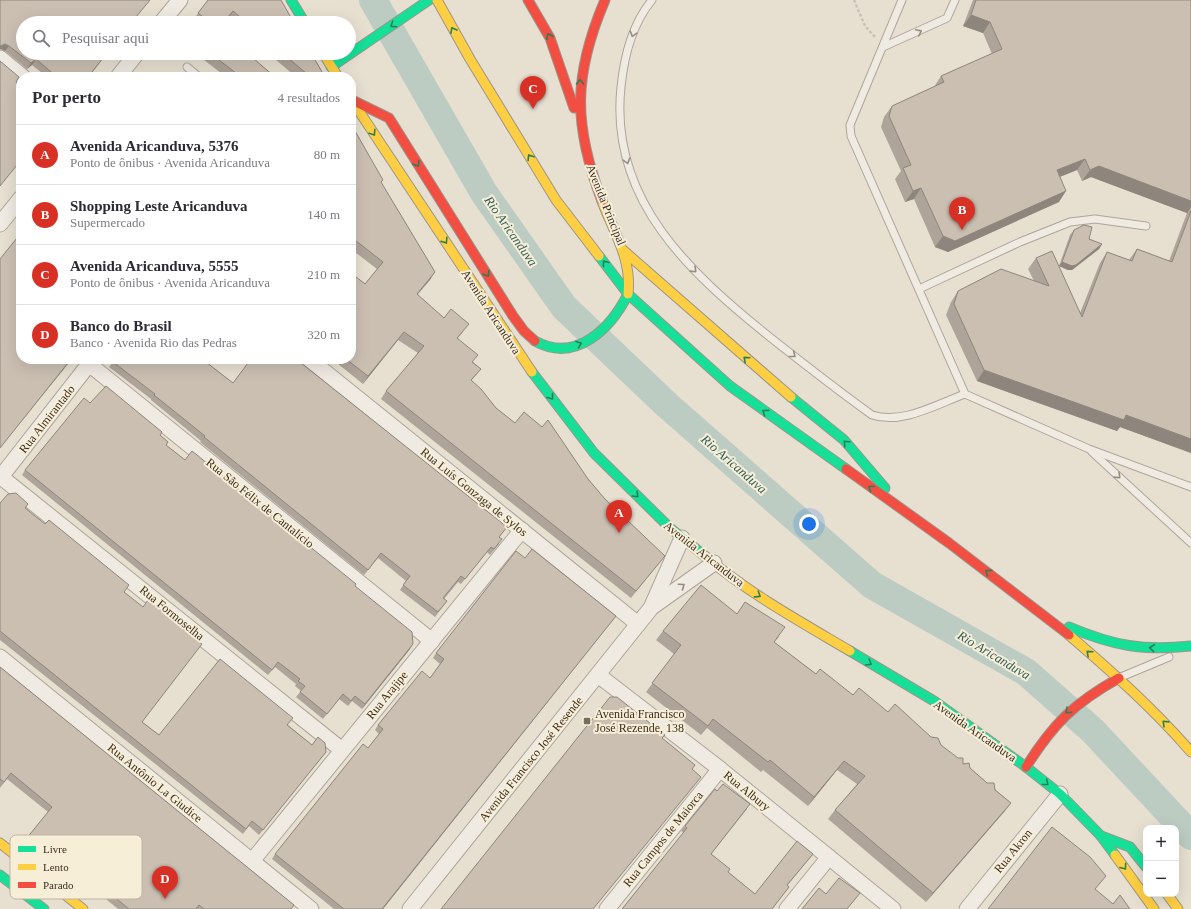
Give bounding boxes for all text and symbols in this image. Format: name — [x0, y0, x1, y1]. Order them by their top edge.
search box — [16, 16, 356, 60]
one-way arrow — [390, 20, 397, 28]
icon: search — [30, 27, 52, 49]
one-way arrow — [451, 27, 458, 34]
one-way arrow — [915, 29, 922, 37]
text: Pesquisar aqui — [62, 30, 149, 46]
one-way arrow — [629, 30, 638, 37]
one-way arrow — [546, 33, 554, 41]
pin: C — [520, 76, 546, 109]
one-way arrow — [576, 79, 584, 85]
text: Por perto — [32, 88, 101, 107]
text: 4 resultados — [278, 90, 340, 105]
one-way arrow — [368, 129, 376, 136]
text: Avenida Aricanduva, 5376 — [70, 138, 239, 154]
text: A — [40, 147, 50, 162]
text: 80 m — [314, 147, 340, 162]
one-way arrow — [527, 154, 534, 161]
text: Ponto de ônibus · Avenida Aricanduva — [70, 155, 270, 170]
one-way arrow — [622, 158, 630, 164]
one-way arrow — [413, 160, 420, 167]
street label: Avenida Principal — [583, 162, 629, 248]
water label: Rio Aricanduva — [481, 192, 541, 269]
pin: B — [949, 197, 975, 230]
text: Shopping Leste Aricanduva — [70, 198, 248, 214]
text: B — [41, 207, 49, 222]
text: 140 m — [307, 207, 340, 222]
text: Supermercado — [70, 215, 145, 230]
one-way arrow — [440, 237, 447, 244]
text: Avenida Aricanduva, 5555 — [70, 258, 239, 274]
one-way arrow — [602, 260, 609, 267]
one-way arrow — [689, 266, 697, 273]
text: C — [40, 267, 50, 282]
text: 210 m — [307, 267, 340, 282]
street label: Avenida Aricanduva — [458, 267, 524, 358]
one-way arrow — [482, 270, 490, 277]
text: Ponto de ônibus · Avenida Aricanduva — [70, 275, 270, 290]
text: Banco do Brasil — [70, 318, 172, 334]
text: D — [40, 327, 50, 342]
text: 320 m — [307, 327, 340, 342]
text: Banco · Avenida Rio das Pedras — [70, 335, 237, 350]
one-way arrow — [575, 340, 582, 349]
one-way arrow — [788, 350, 795, 357]
one-way arrow — [744, 357, 751, 364]
street label: Rua Almirantado — [16, 382, 78, 456]
one-way arrow — [546, 392, 553, 399]
one-way arrow — [762, 409, 769, 417]
water label: Rio Aricanduva — [697, 431, 770, 497]
one-way arrow — [843, 440, 851, 448]
street label: Rua Luís Gonzaga de Sylos — [418, 445, 530, 540]
street label: Rua São Félix de Cantalício — [203, 455, 317, 551]
one-way arrow — [1113, 471, 1121, 479]
one-way arrow — [868, 486, 875, 493]
one-way arrow — [631, 490, 639, 498]
pin: A — [606, 500, 632, 533]
your location — [799, 514, 819, 534]
street label: Avenida Aricanduva — [661, 518, 747, 590]
one-way arrow — [985, 569, 992, 576]
street label: Rua Formoselha — [137, 583, 208, 644]
one-way arrow — [678, 584, 685, 591]
one-way arrow — [754, 590, 761, 598]
water label: Rio Aricanduva — [954, 627, 1033, 683]
one-way arrow — [1149, 643, 1155, 652]
one-way arrow — [1086, 650, 1094, 657]
one-way arrow — [865, 658, 872, 665]
street label: Rua Arajipe — [363, 668, 411, 722]
street label: Avenida Francisco José Resende — [476, 694, 586, 824]
street label: Avenida Aricanduva — [931, 697, 1020, 765]
place label: Avenida Francisco José Rezende, 138 — [595, 707, 684, 735]
one-way arrow — [1065, 707, 1073, 714]
marker: Avenida Francisco José Rezende, 138 — [582, 716, 592, 726]
one-way arrow — [1162, 720, 1170, 728]
street label: Rua Antônio La Giudice — [105, 741, 205, 825]
street label: Rua Albury — [721, 768, 773, 814]
one-way arrow — [1041, 778, 1048, 785]
street label: Rua Campos de Maiorca — [620, 788, 706, 890]
map controls — [1143, 825, 1179, 897]
button: + — [1143, 825, 1179, 861]
street label: Rua Akron — [991, 826, 1035, 876]
legend — [10, 835, 142, 899]
text: Livre — [43, 843, 67, 855]
text: Lento — [43, 861, 69, 873]
button: − — [1143, 861, 1179, 897]
one-way arrow — [1119, 863, 1126, 870]
pin: D — [152, 866, 178, 899]
text: Parado — [43, 879, 74, 891]

